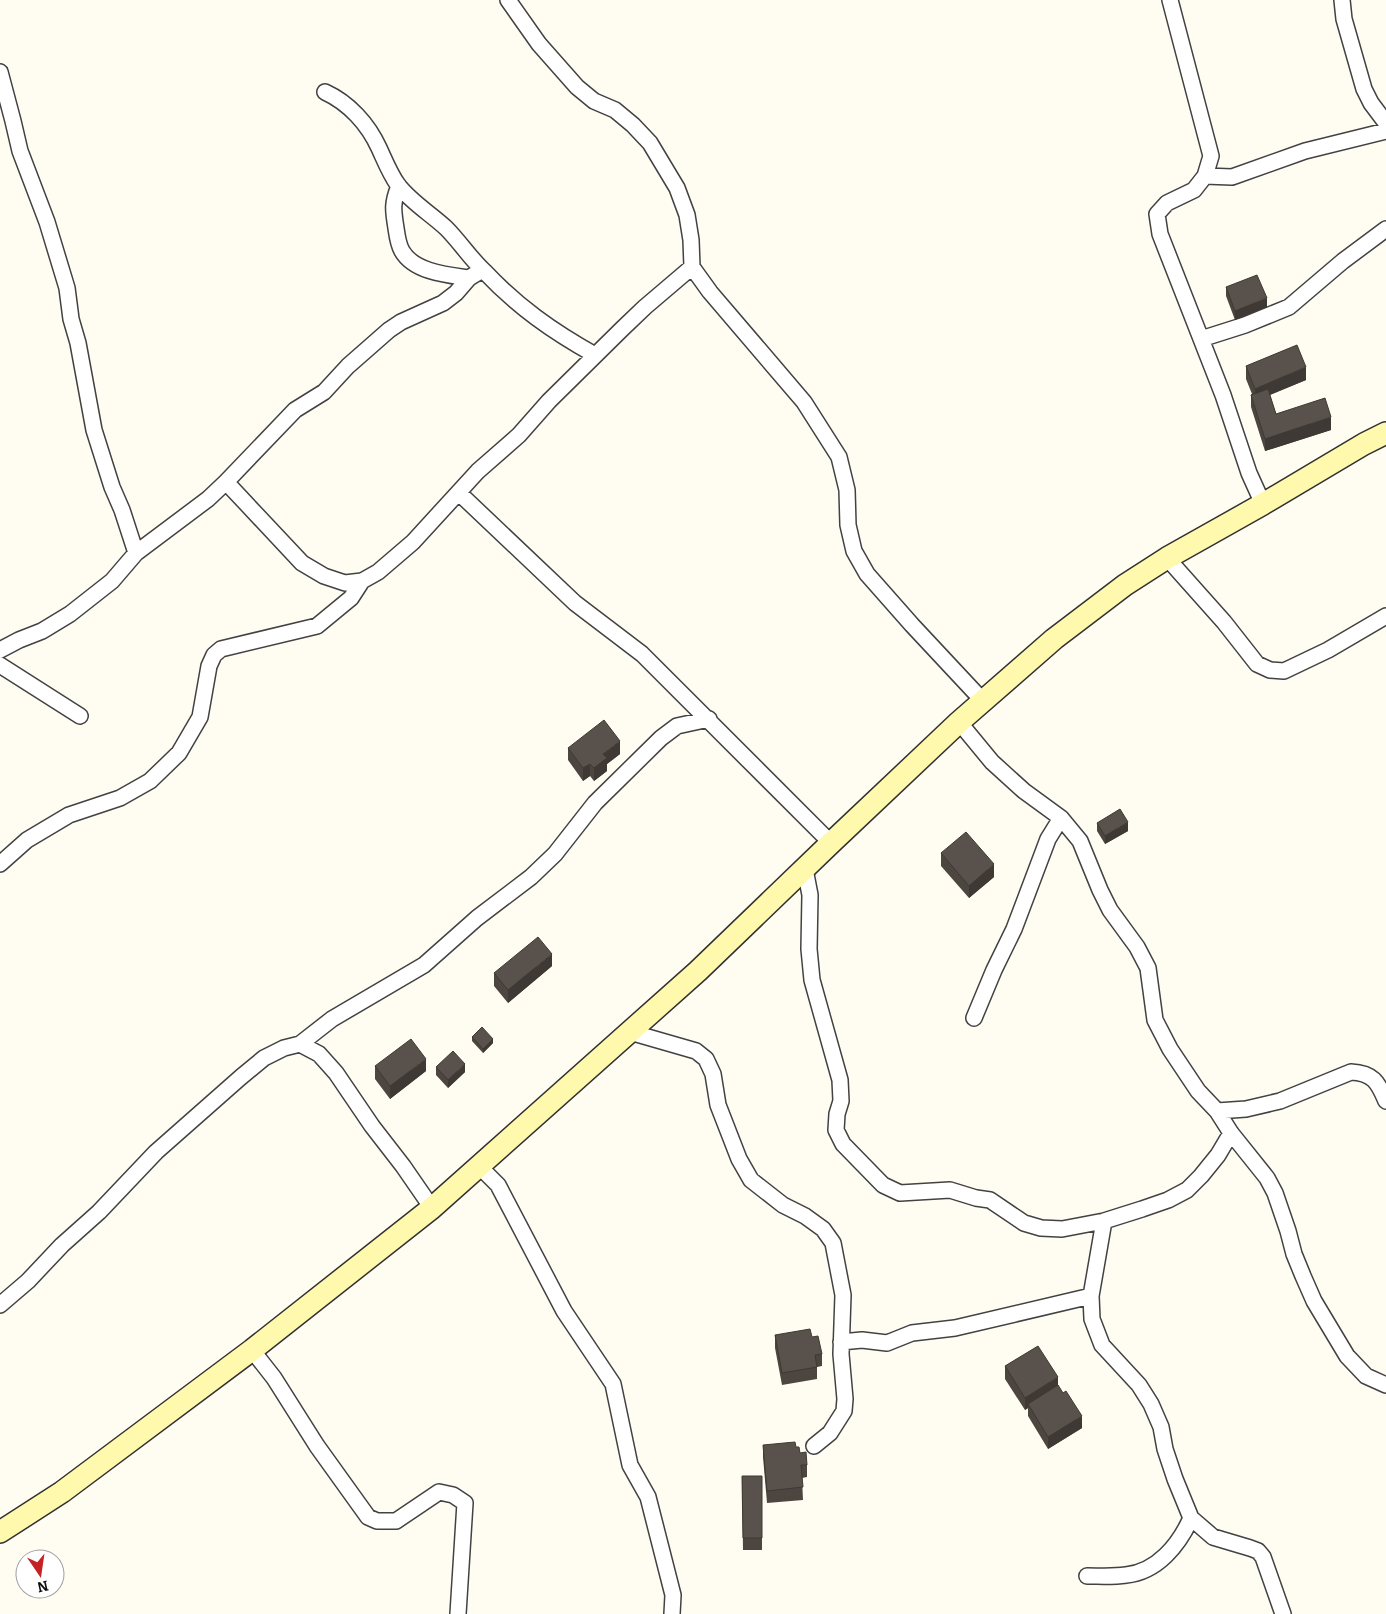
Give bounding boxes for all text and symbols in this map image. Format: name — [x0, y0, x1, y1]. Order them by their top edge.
north arrow — [15, 1549, 65, 1599]
text: N — [35, 1577, 50, 1596]

